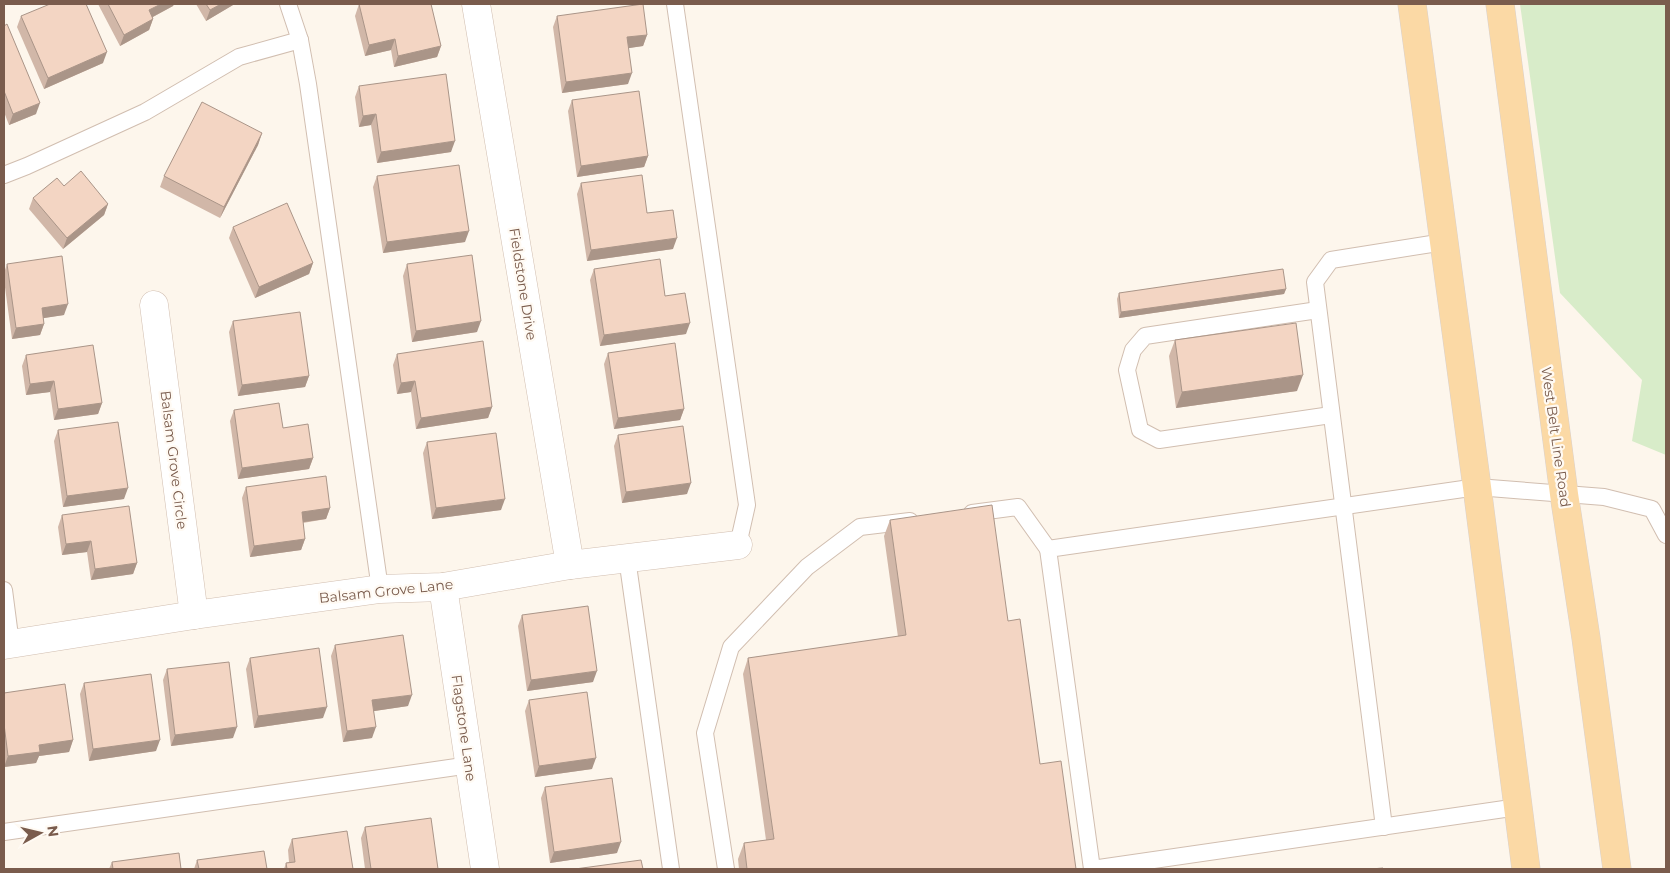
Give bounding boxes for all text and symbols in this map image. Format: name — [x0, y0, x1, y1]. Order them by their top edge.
street label: Fieldstone Drive — [505, 226, 541, 342]
street label: West Belt Line Road — [1537, 366, 1575, 508]
street label: Balsam Grove Circle — [157, 390, 191, 530]
street label: Balsam Grove Lane — [318, 575, 454, 607]
street label: Flagstone Lane — [448, 674, 480, 782]
north arrow — [15, 808, 65, 858]
text: N — [43, 824, 63, 838]

